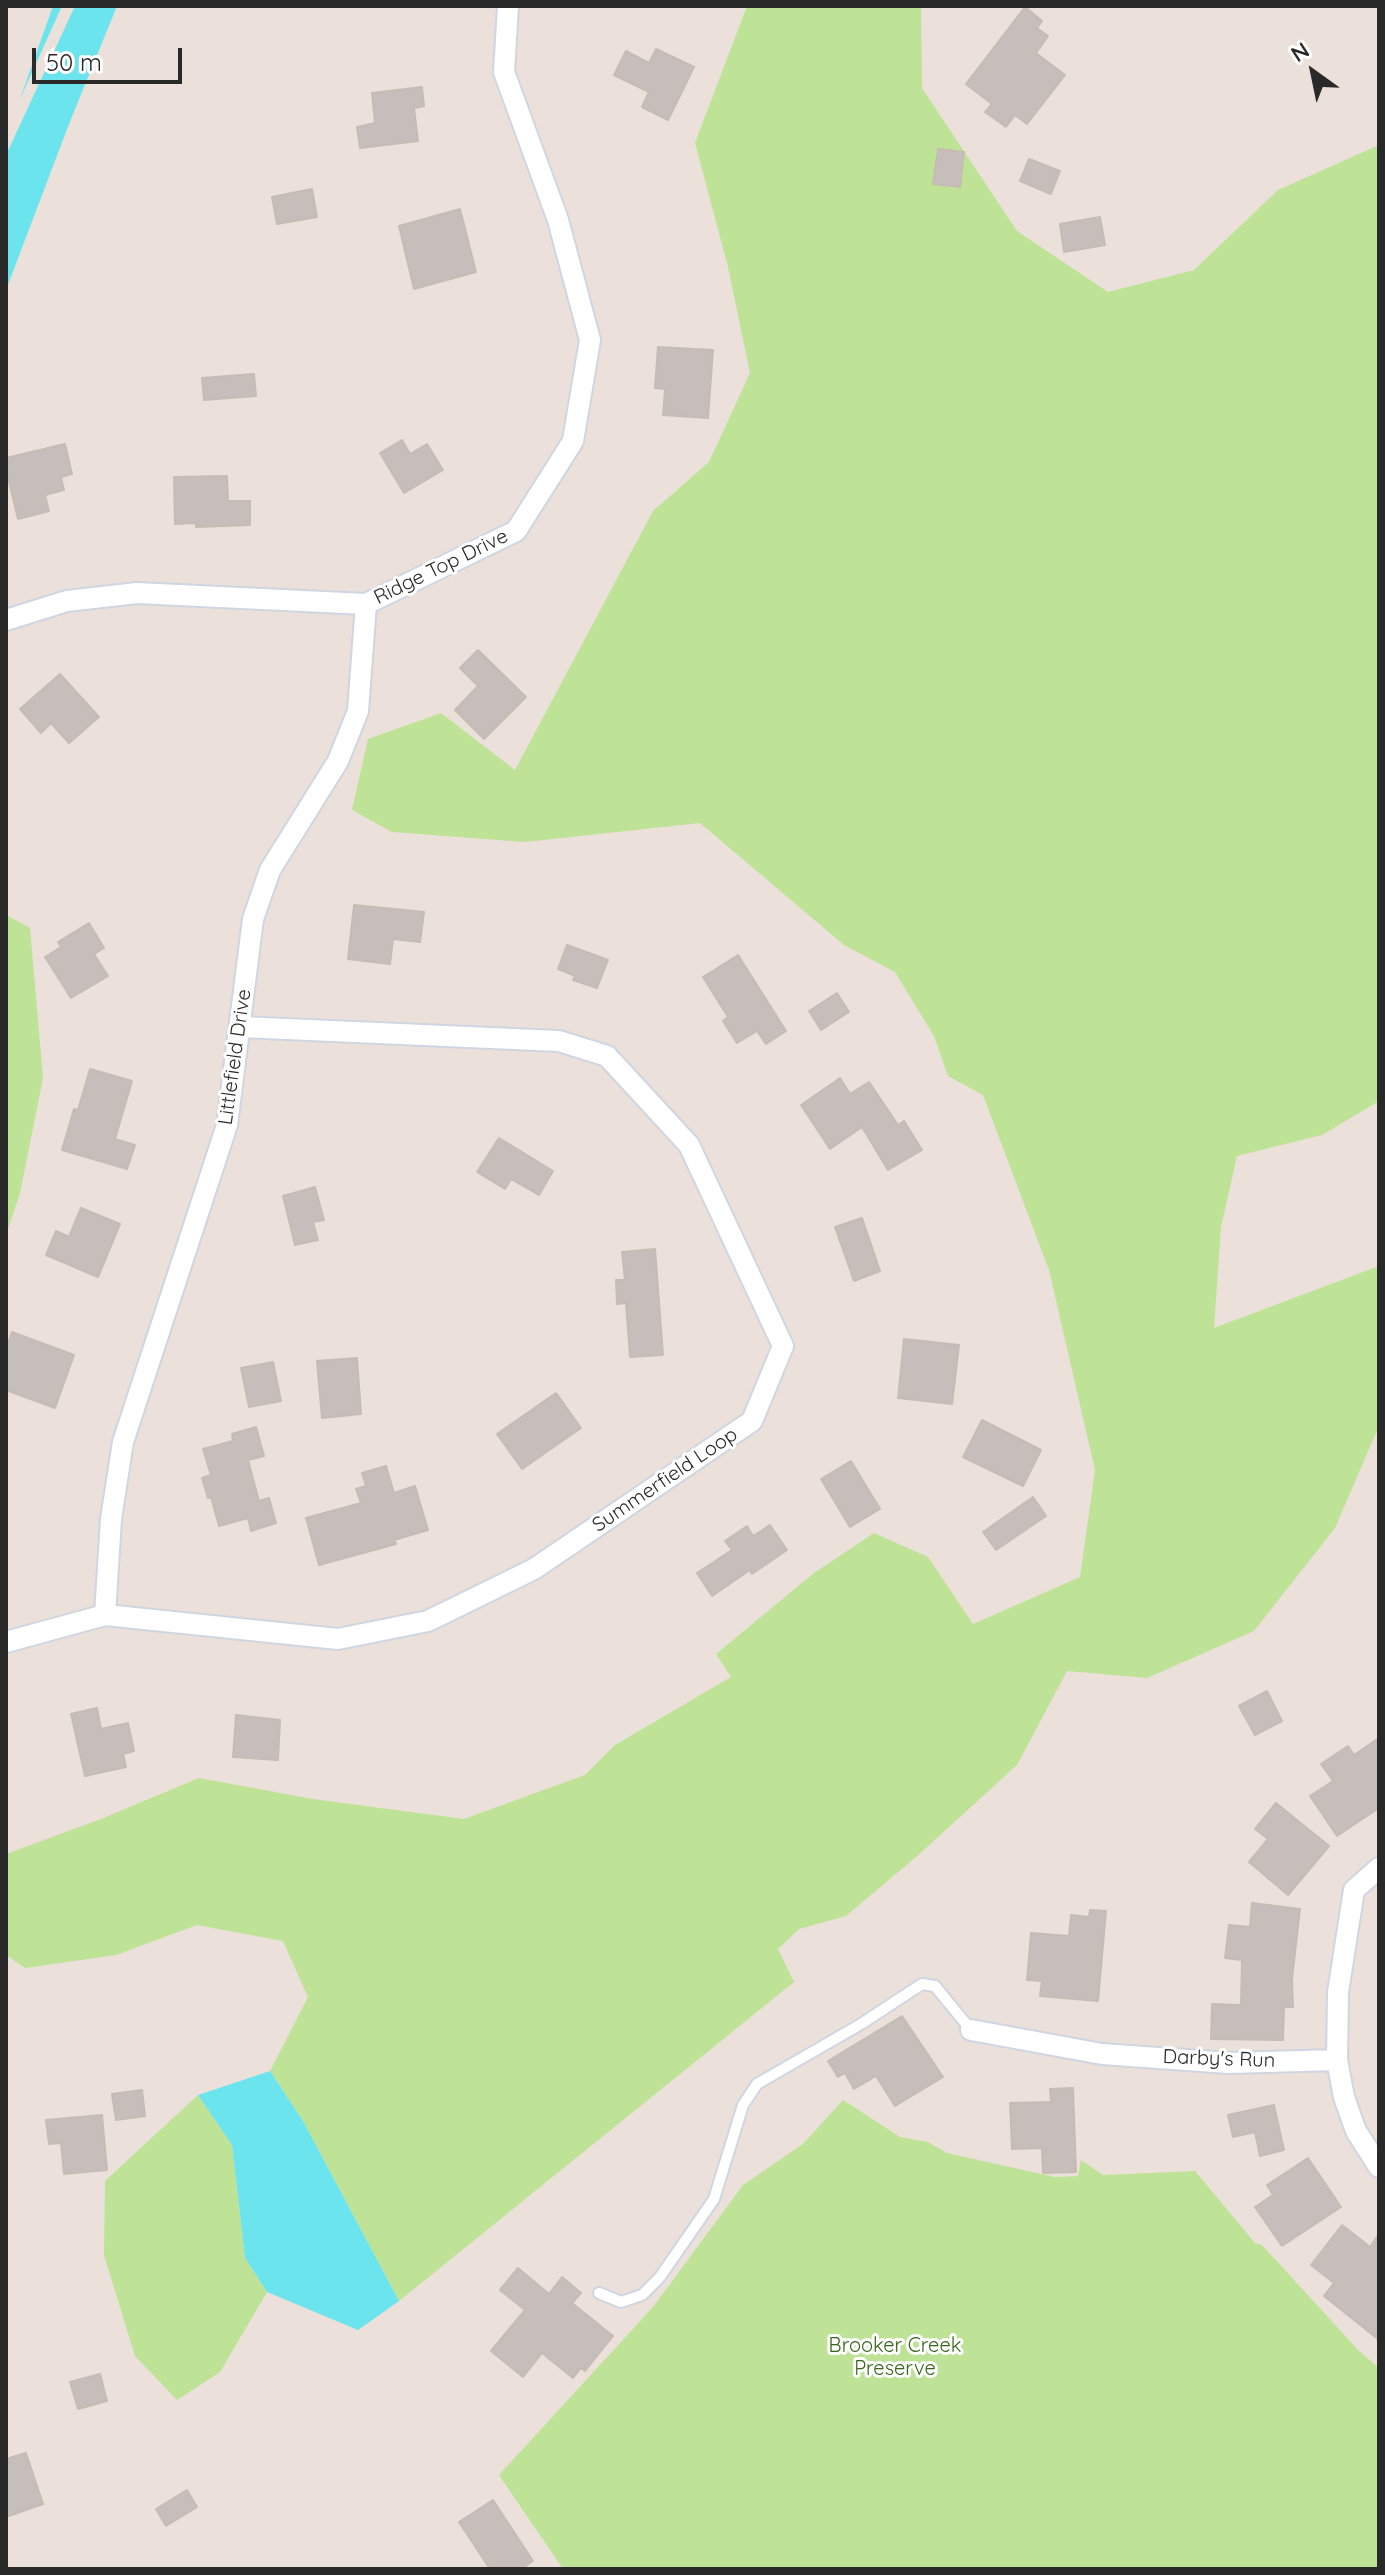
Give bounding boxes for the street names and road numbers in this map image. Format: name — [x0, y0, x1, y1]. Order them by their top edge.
street label: Ridge Top Drive — [370, 524, 512, 610]
street label: Littlefield Drive — [214, 987, 256, 1127]
street label: Summerfield Loop — [588, 1423, 742, 1537]
street label: Darby's Run — [1162, 2045, 1276, 2073]

